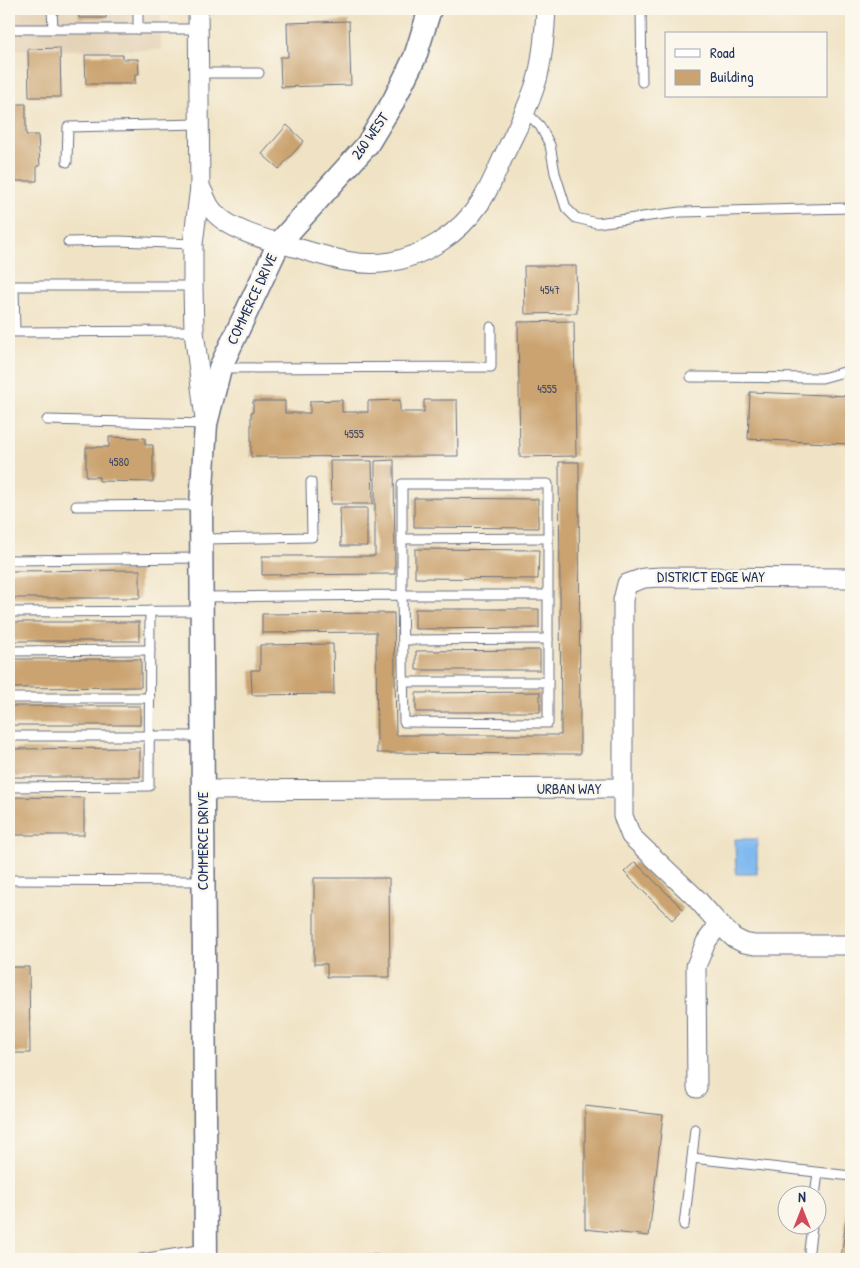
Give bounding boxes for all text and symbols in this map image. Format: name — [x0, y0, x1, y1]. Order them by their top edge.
legend — [665, 32, 828, 98]
text: Road — [710, 42, 735, 63]
text: Building — [710, 66, 754, 87]
street label: 260 WEST — [346, 107, 394, 163]
street label: COMMERCE DRIVE — [221, 249, 282, 348]
house number: 4547 — [540, 281, 560, 298]
house number: 4555 — [537, 380, 557, 397]
house number: 4555 — [344, 425, 364, 442]
house number: 4580 — [109, 453, 129, 470]
street label: DISTRICT EDGE WAY — [657, 566, 765, 587]
street label: URBAN WAY — [537, 778, 602, 799]
street label: COMMERCE DRIVE — [192, 791, 213, 890]
north arrow — [778, 1186, 828, 1236]
text: N — [798, 1187, 806, 1206]

